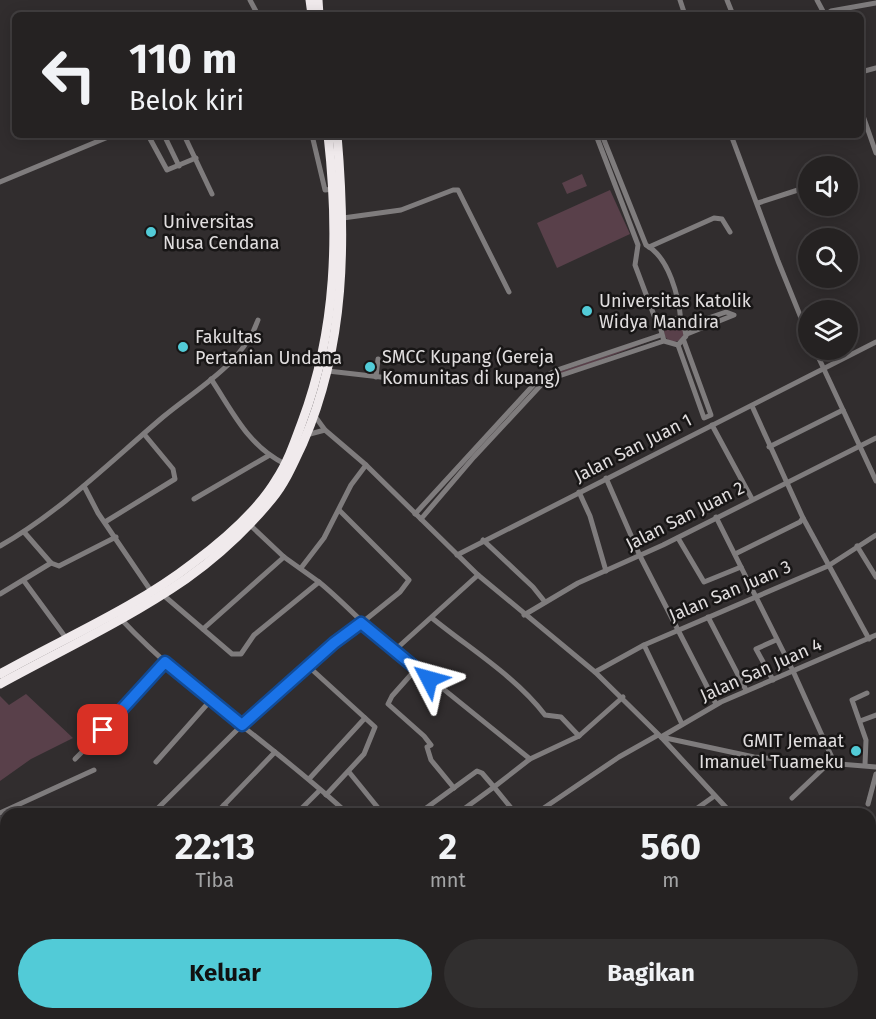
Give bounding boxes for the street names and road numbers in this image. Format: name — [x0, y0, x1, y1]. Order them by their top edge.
street label: Jalan San Juan 1 — [570, 409, 696, 487]
street label: Jalan San Juan 2 — [622, 477, 748, 555]
street label: Jalan San Juan 3 — [666, 555, 794, 627]
street label: Jalan San Juan 4 — [697, 633, 826, 707]

